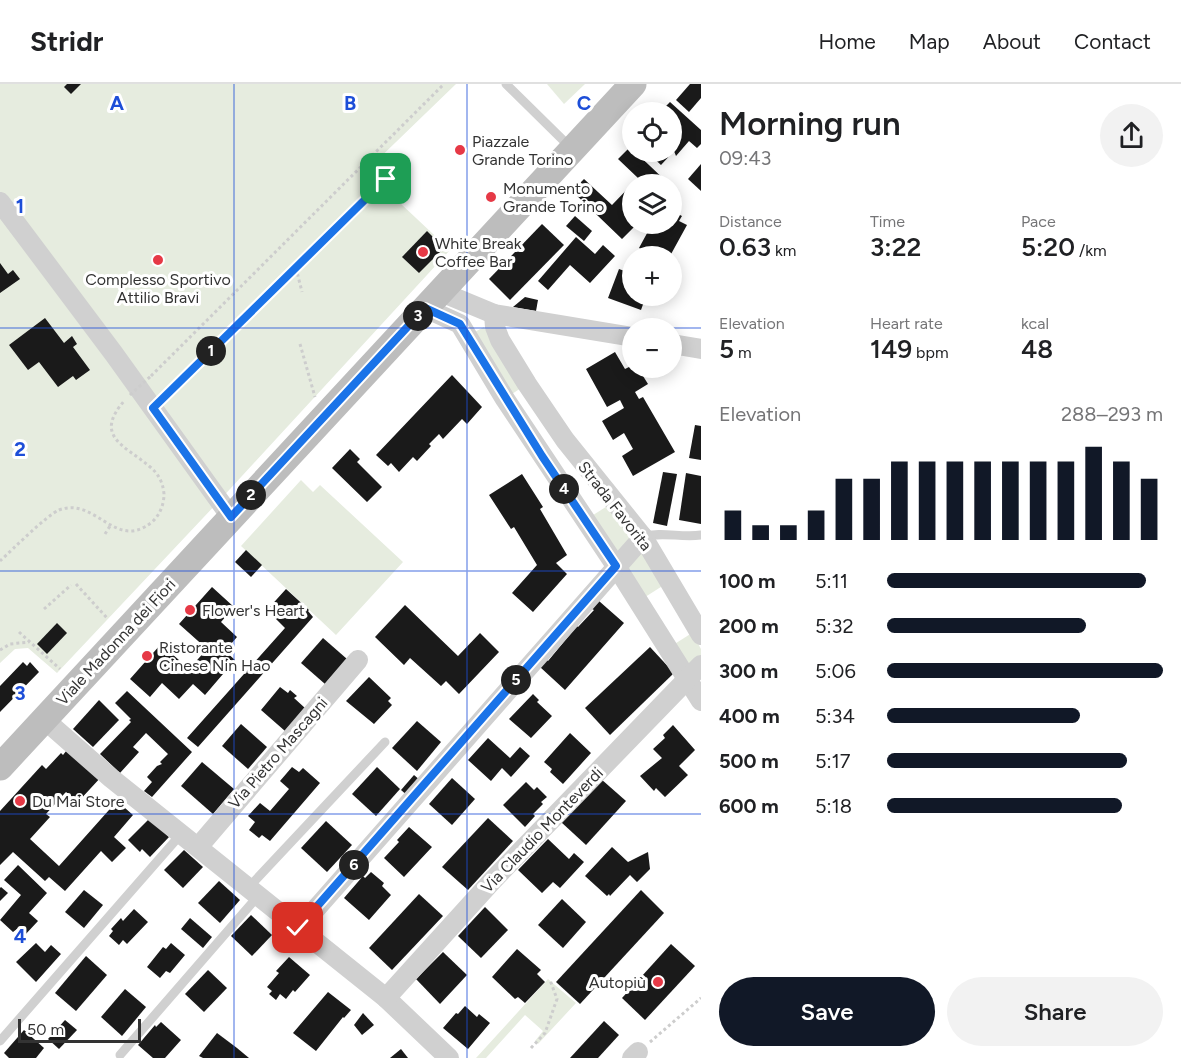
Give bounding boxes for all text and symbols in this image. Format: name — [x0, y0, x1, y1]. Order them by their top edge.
text: Stridr — [30, 24, 103, 58]
text: Home — [819, 29, 876, 54]
text: Map — [909, 29, 950, 54]
text: About — [983, 29, 1041, 54]
text: Contact — [1074, 29, 1151, 54]
text: A — [110, 91, 125, 115]
text: B — [344, 91, 356, 115]
text: C — [577, 91, 591, 115]
map controls — [622, 102, 682, 378]
button: locate — [622, 102, 682, 162]
text: Morning run — [719, 104, 901, 143]
button: share — [1100, 104, 1163, 167]
place label: Piazzale Grande Torino — [472, 132, 573, 169]
marker: Piazzale Grande Torino — [453, 143, 467, 157]
text: 09:43 — [719, 146, 772, 170]
pin — [360, 153, 411, 204]
icon: arrive — [369, 162, 402, 195]
button: layers — [622, 174, 682, 234]
place label: Monumento Grande Torino — [503, 179, 604, 216]
marker: Monumento Grande Torino — [484, 190, 498, 204]
text: 1 — [16, 194, 24, 218]
text: Distance — [719, 212, 782, 231]
text: Time — [870, 212, 905, 231]
text: Pace — [1021, 212, 1056, 231]
text: 0.63 — [719, 231, 771, 263]
text: 3:22 — [870, 231, 921, 263]
text: 5:20 — [1021, 231, 1075, 263]
place label: White Break Coffee Bar — [435, 234, 522, 271]
text: km — [771, 241, 796, 260]
text: /km — [1075, 241, 1107, 260]
marker: White Break Coffee Bar — [416, 245, 430, 259]
button: + — [622, 246, 682, 306]
marker: Complesso Sportivo Attilio Bravi — [151, 253, 165, 267]
place label: Complesso Sportivo Attilio Bravi — [85, 270, 231, 307]
pin: 3 — [403, 301, 433, 331]
text: 3 — [414, 306, 422, 325]
text: Elevation — [719, 314, 785, 333]
text: Heart rate — [870, 314, 943, 333]
text: kcal — [1021, 314, 1049, 333]
button: − — [622, 318, 682, 378]
text: 5 — [719, 333, 734, 365]
text: 149 — [870, 333, 912, 365]
text: 48 — [1021, 333, 1053, 365]
pin: 1 — [196, 336, 226, 366]
text: 1 — [208, 341, 214, 360]
text: m — [734, 343, 752, 362]
text: bpm — [912, 343, 949, 362]
text: Elevation — [719, 402, 801, 426]
text: 288–293 m — [1061, 402, 1163, 426]
text: 2 — [14, 437, 26, 461]
street label: Strada Favorita — [574, 457, 656, 555]
pin: 4 — [549, 474, 579, 504]
text: 4 — [559, 479, 569, 498]
pin: 2 — [236, 480, 266, 510]
text: 2 — [246, 485, 256, 504]
text: 100 m — [719, 569, 776, 593]
text: 5:11 — [815, 569, 848, 593]
street label: Viale Madonna dei Fiori — [52, 575, 180, 709]
place label: Flower's Heart — [202, 601, 305, 620]
marker: Flower's Heart — [183, 603, 197, 617]
text: 200 m — [719, 614, 779, 638]
text: 5:32 — [815, 614, 854, 638]
place label: Ristorante Cinese Nin Hao — [159, 638, 271, 675]
marker: Ristorante Cinese Nin Hao — [140, 649, 154, 663]
text: 300 m — [719, 659, 778, 683]
text: 5:06 — [815, 659, 856, 683]
pin: 5 — [501, 665, 531, 695]
text: 5 — [511, 670, 521, 689]
text: 3 — [14, 681, 26, 705]
street label: Via Pietro Mascagni — [224, 693, 332, 813]
text: 400 m — [719, 704, 780, 728]
text: 5:34 — [815, 704, 855, 728]
text: 500 m — [719, 749, 779, 773]
text: 5:17 — [815, 749, 851, 773]
street label: Via Claudio Monteverdi — [477, 763, 607, 897]
place label: Du Mai Store — [32, 792, 125, 811]
marker: Du Mai Store — [13, 794, 27, 808]
text: 600 m — [719, 794, 779, 818]
text: 5:18 — [815, 794, 852, 818]
pin: 6 — [339, 850, 369, 880]
text: 6 — [349, 855, 359, 874]
pin — [272, 902, 323, 953]
icon: check — [281, 911, 314, 944]
text: 4 — [14, 924, 27, 948]
place label: Autopiù — [589, 973, 646, 992]
marker: Autopiù — [651, 975, 665, 989]
button: Save — [719, 977, 935, 1046]
button: Share — [947, 977, 1163, 1046]
scale bar — [18, 1016, 141, 1044]
text: 50 m — [27, 1020, 64, 1039]

